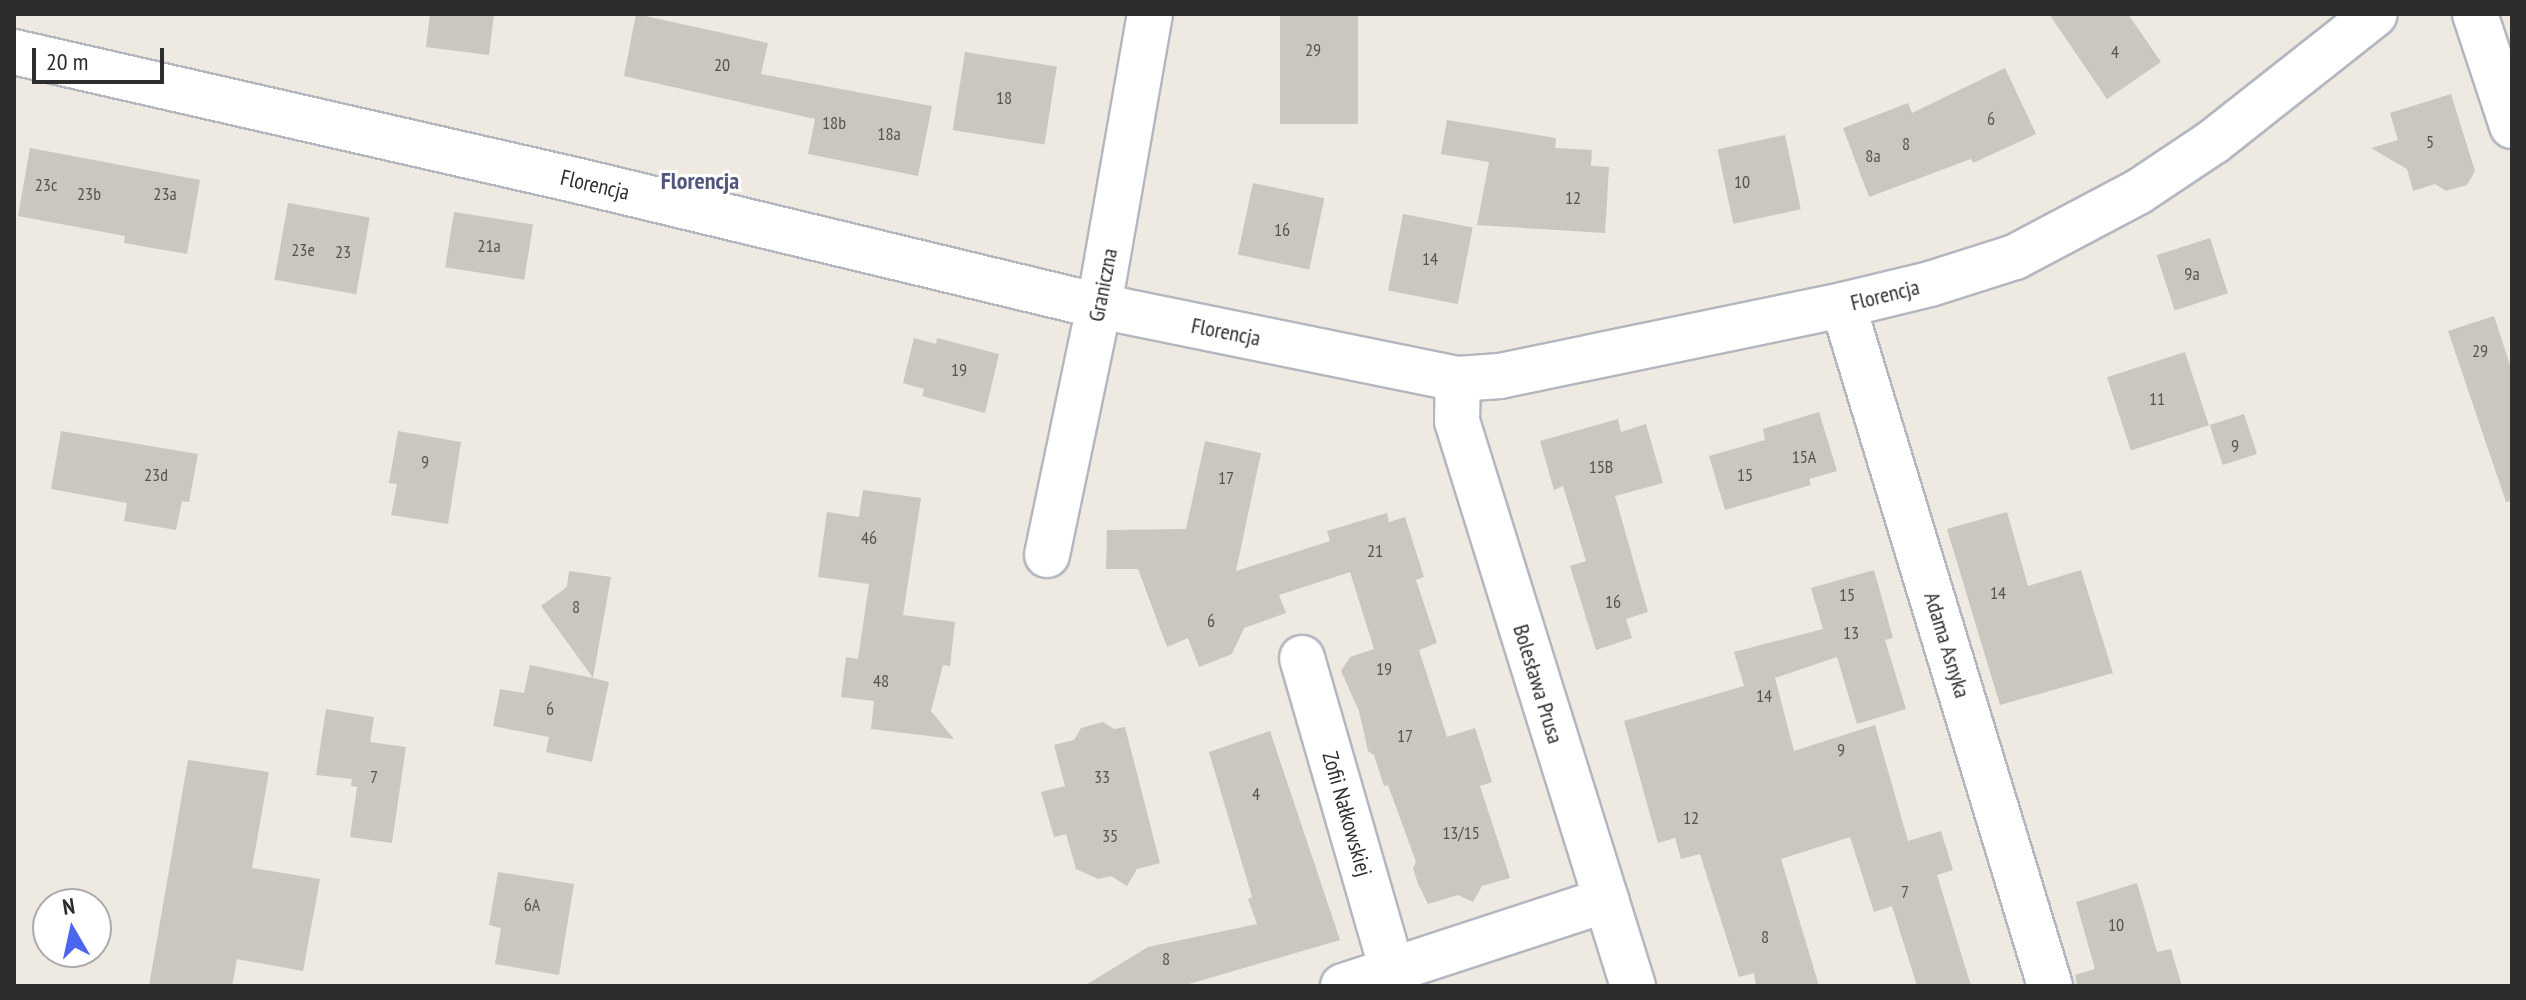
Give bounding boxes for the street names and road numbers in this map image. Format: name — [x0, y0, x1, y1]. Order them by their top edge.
street label: Florencja — [558, 164, 632, 206]
street label: Graniczna — [1083, 246, 1123, 324]
street label: Florencja — [1848, 274, 1922, 316]
street label: Florencja — [1189, 312, 1263, 352]
street label: Adama Asnyka — [1918, 589, 1976, 701]
street label: Bolesława Prusa — [1507, 621, 1569, 747]
street label: Zofii Nałkowskiej — [1317, 749, 1377, 879]

